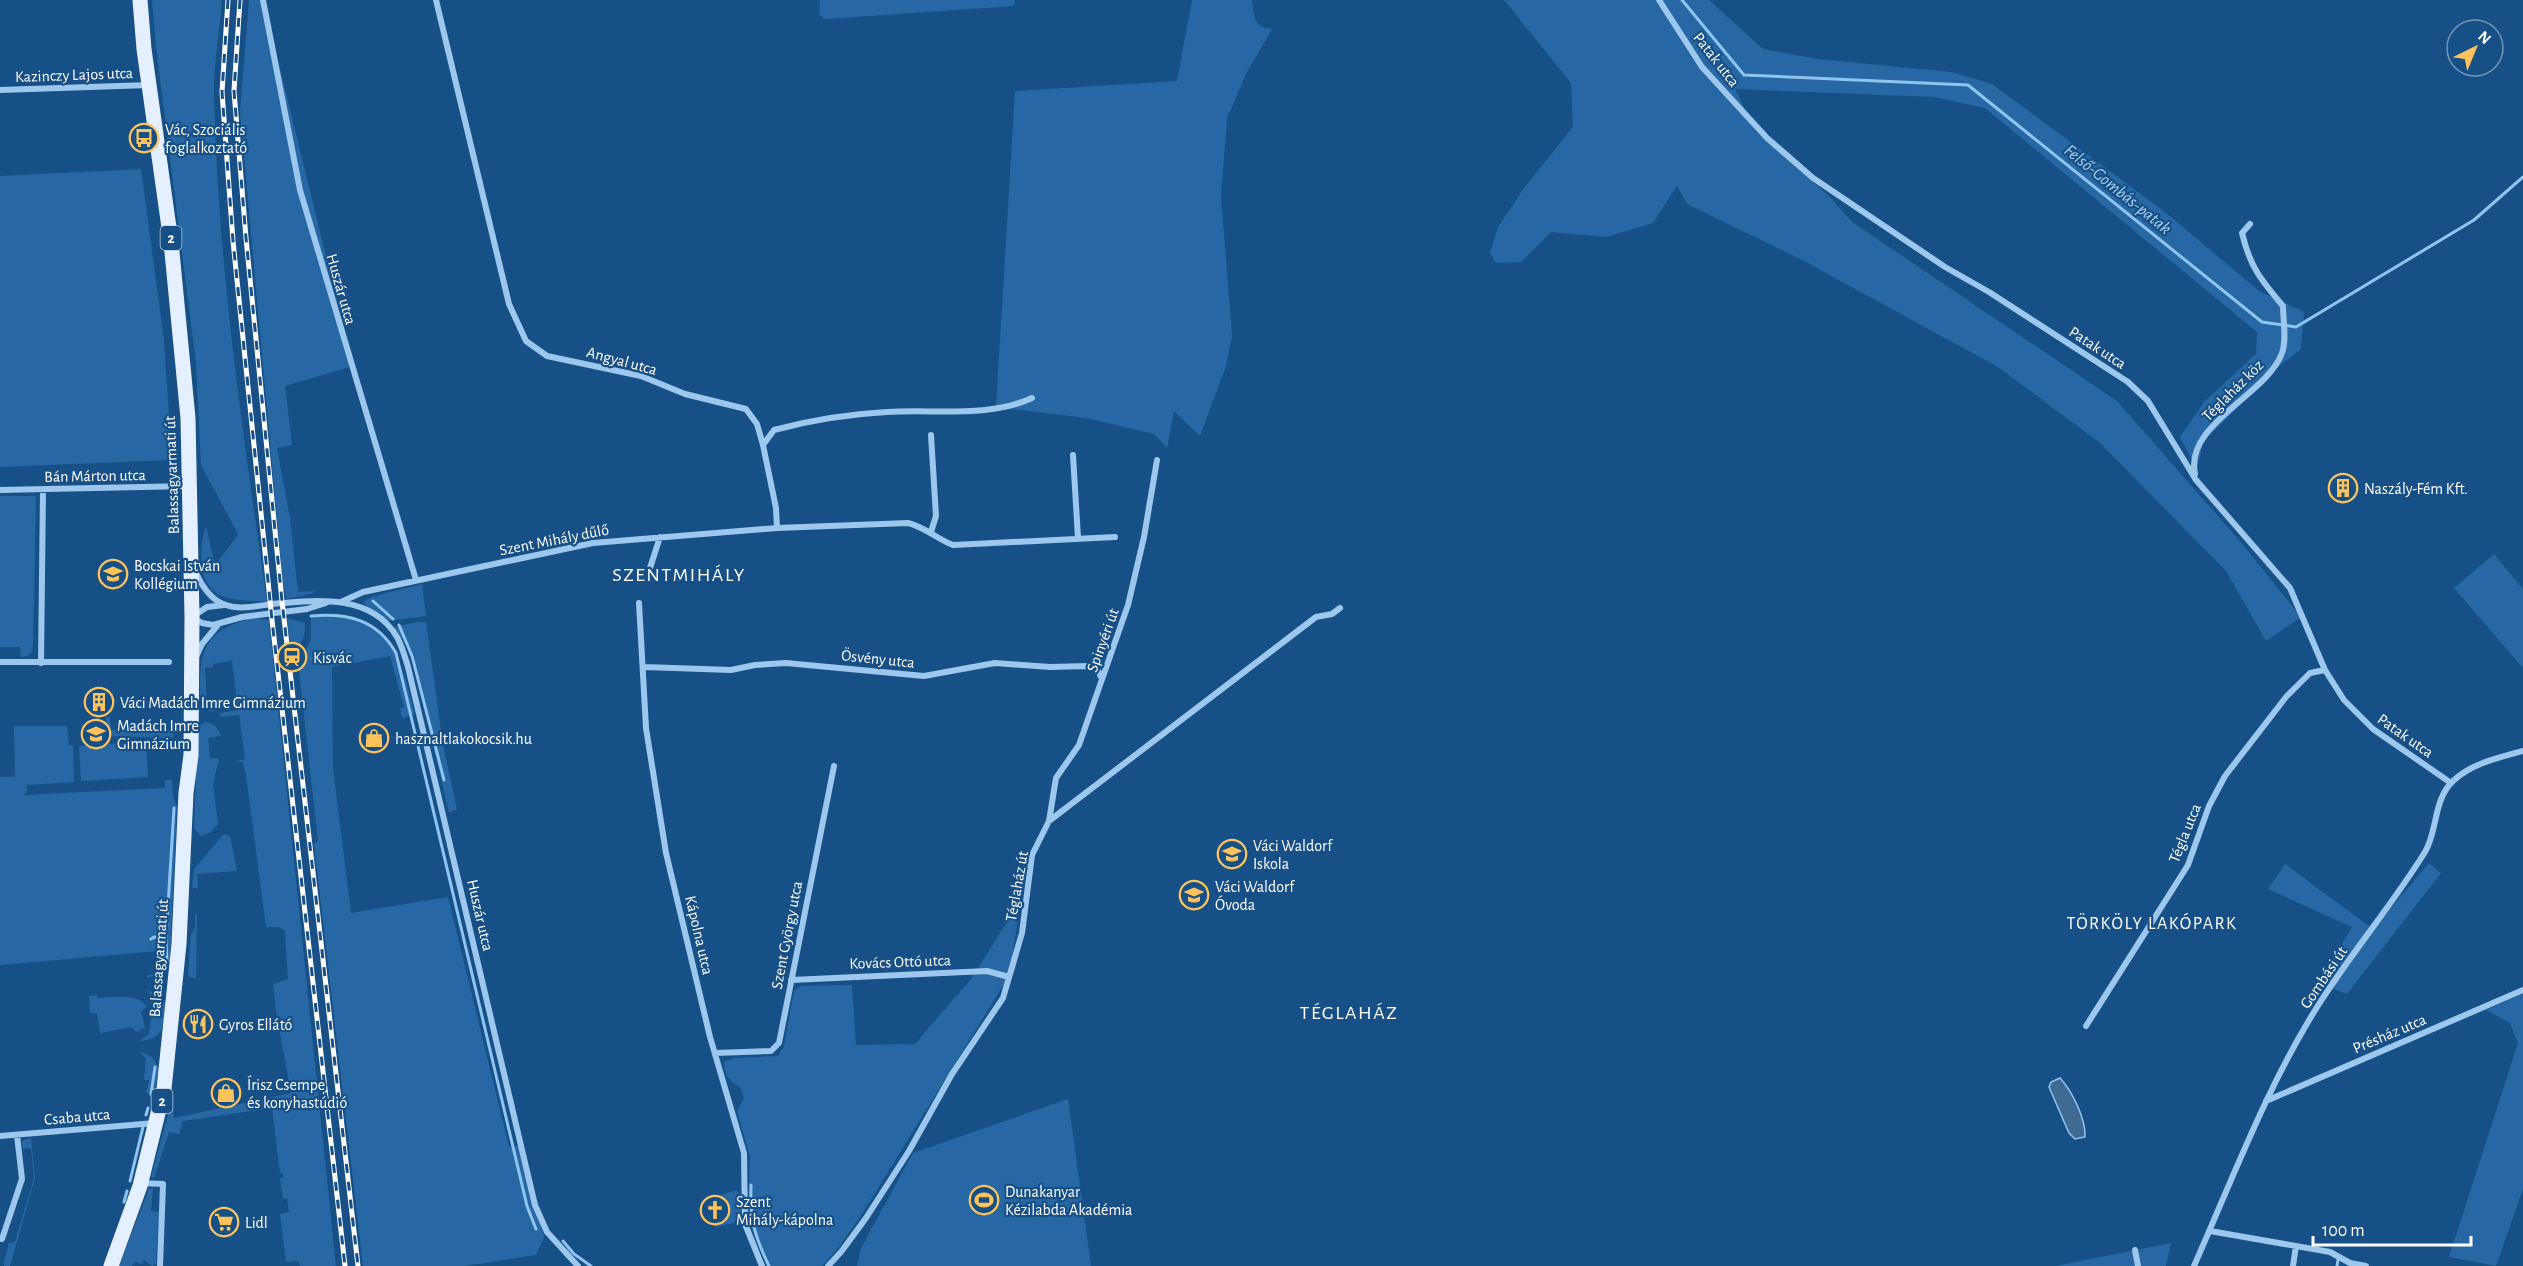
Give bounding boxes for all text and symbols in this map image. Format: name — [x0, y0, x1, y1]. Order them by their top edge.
north arrow — [2445, 18, 2505, 78]
text: N — [2475, 28, 2494, 47]
street label: Patak utca — [1690, 29, 1742, 90]
street label: Kazinczy Lajos utca — [15, 65, 133, 86]
bus stop icon: Vác, Szociális foglalkoztató — [128, 122, 160, 154]
place label: Vác, Szociális foglalkoztató — [165, 122, 247, 156]
water label: Felső-Gombás-patak — [2060, 141, 2174, 238]
road number: 2 — [160, 226, 182, 250]
street label: Huszár utca — [323, 252, 359, 327]
street label: Patak utca — [2066, 324, 2129, 372]
street label: Angyal utca — [585, 344, 659, 379]
street label: Téglaház köz — [2199, 357, 2267, 424]
street label: Balassagyarmati út — [162, 415, 183, 534]
street label: Bán Márton utca — [44, 467, 146, 485]
building icon: Naszály-Fém Kft. — [2327, 472, 2359, 504]
place label: Naszály-Fém Kft. — [2364, 481, 2468, 498]
street label: Szent Mihály dűlő — [498, 521, 611, 559]
school or university icon: Bocskai István Kollégium — [97, 558, 129, 590]
place label: Bocskai István Kollégium — [134, 558, 220, 592]
district label: SZENTMIHÁLY — [612, 564, 746, 585]
street label: Spinyéri út — [1084, 606, 1123, 675]
station icon: Kisvác — [276, 641, 308, 673]
street label: Ösvény utca — [840, 645, 916, 672]
place label: Kisvác — [313, 650, 352, 666]
building icon: Váci Madách Imre Gimnázium — [83, 686, 115, 718]
place label: Váci Madách Imre Gimnázium — [120, 695, 306, 711]
street label: Patak utca — [2375, 711, 2436, 761]
school or university icon: Madách Imre Gimnázium — [80, 718, 112, 750]
place label: Madách Imre Gimnázium — [117, 718, 199, 752]
shop icon: hasznaltlakokocsik.hu — [358, 722, 390, 754]
place label: hasznaltlakokocsik.hu — [395, 731, 532, 747]
street label: Tégla utca — [2166, 802, 2204, 865]
school or university icon: Váci Waldorf Iskola — [1216, 838, 1248, 870]
place label: Váci Waldorf Iskola — [1253, 838, 1333, 872]
street label: Téglaház út — [1003, 850, 1031, 923]
street label: Huszár utca — [464, 878, 496, 953]
school or university icon: Váci Waldorf Óvoda — [1178, 879, 1210, 911]
place label: Váci Waldorf Óvoda — [1215, 879, 1295, 913]
street label: Szent György utca — [769, 880, 806, 991]
street label: Kápolna utca — [682, 894, 716, 976]
street label: Balassagyarmati út — [147, 898, 172, 1018]
district label: TÖRKÖLY LAKÓPARK — [2067, 912, 2237, 933]
street label: Gombási út — [2297, 944, 2350, 1012]
street label: Kovács Ottó utca — [849, 952, 951, 972]
district label: TÉGLAHÁZ — [1300, 1002, 1398, 1023]
restaurant icon: Gyros Ellátó — [182, 1008, 214, 1040]
street label: Présház utca — [2350, 1011, 2428, 1057]
place label: Gyros Ellátó — [219, 1017, 293, 1034]
place label: Írisz Csempe és konyhastúdió — [247, 1075, 347, 1112]
shop icon: Írisz Csempe és konyhastúdió — [210, 1077, 242, 1109]
road number: 2 — [152, 1089, 172, 1113]
street label: Csaba utca — [43, 1106, 111, 1128]
sports icon: Dunakanyar Kézilabda Akadémia — [968, 1184, 1000, 1216]
place label: Dunakanyar Kézilabda Akadémia — [1005, 1184, 1132, 1218]
church icon: Szent Mihály-kápolna — [699, 1194, 731, 1226]
place label: Szent Mihály-kápolna — [736, 1194, 833, 1229]
supermarket icon: Lidl — [208, 1206, 240, 1238]
scale bar — [2313, 1209, 2470, 1247]
place label: Lidl — [245, 1215, 268, 1231]
text: 100 m — [2322, 1222, 2365, 1240]

